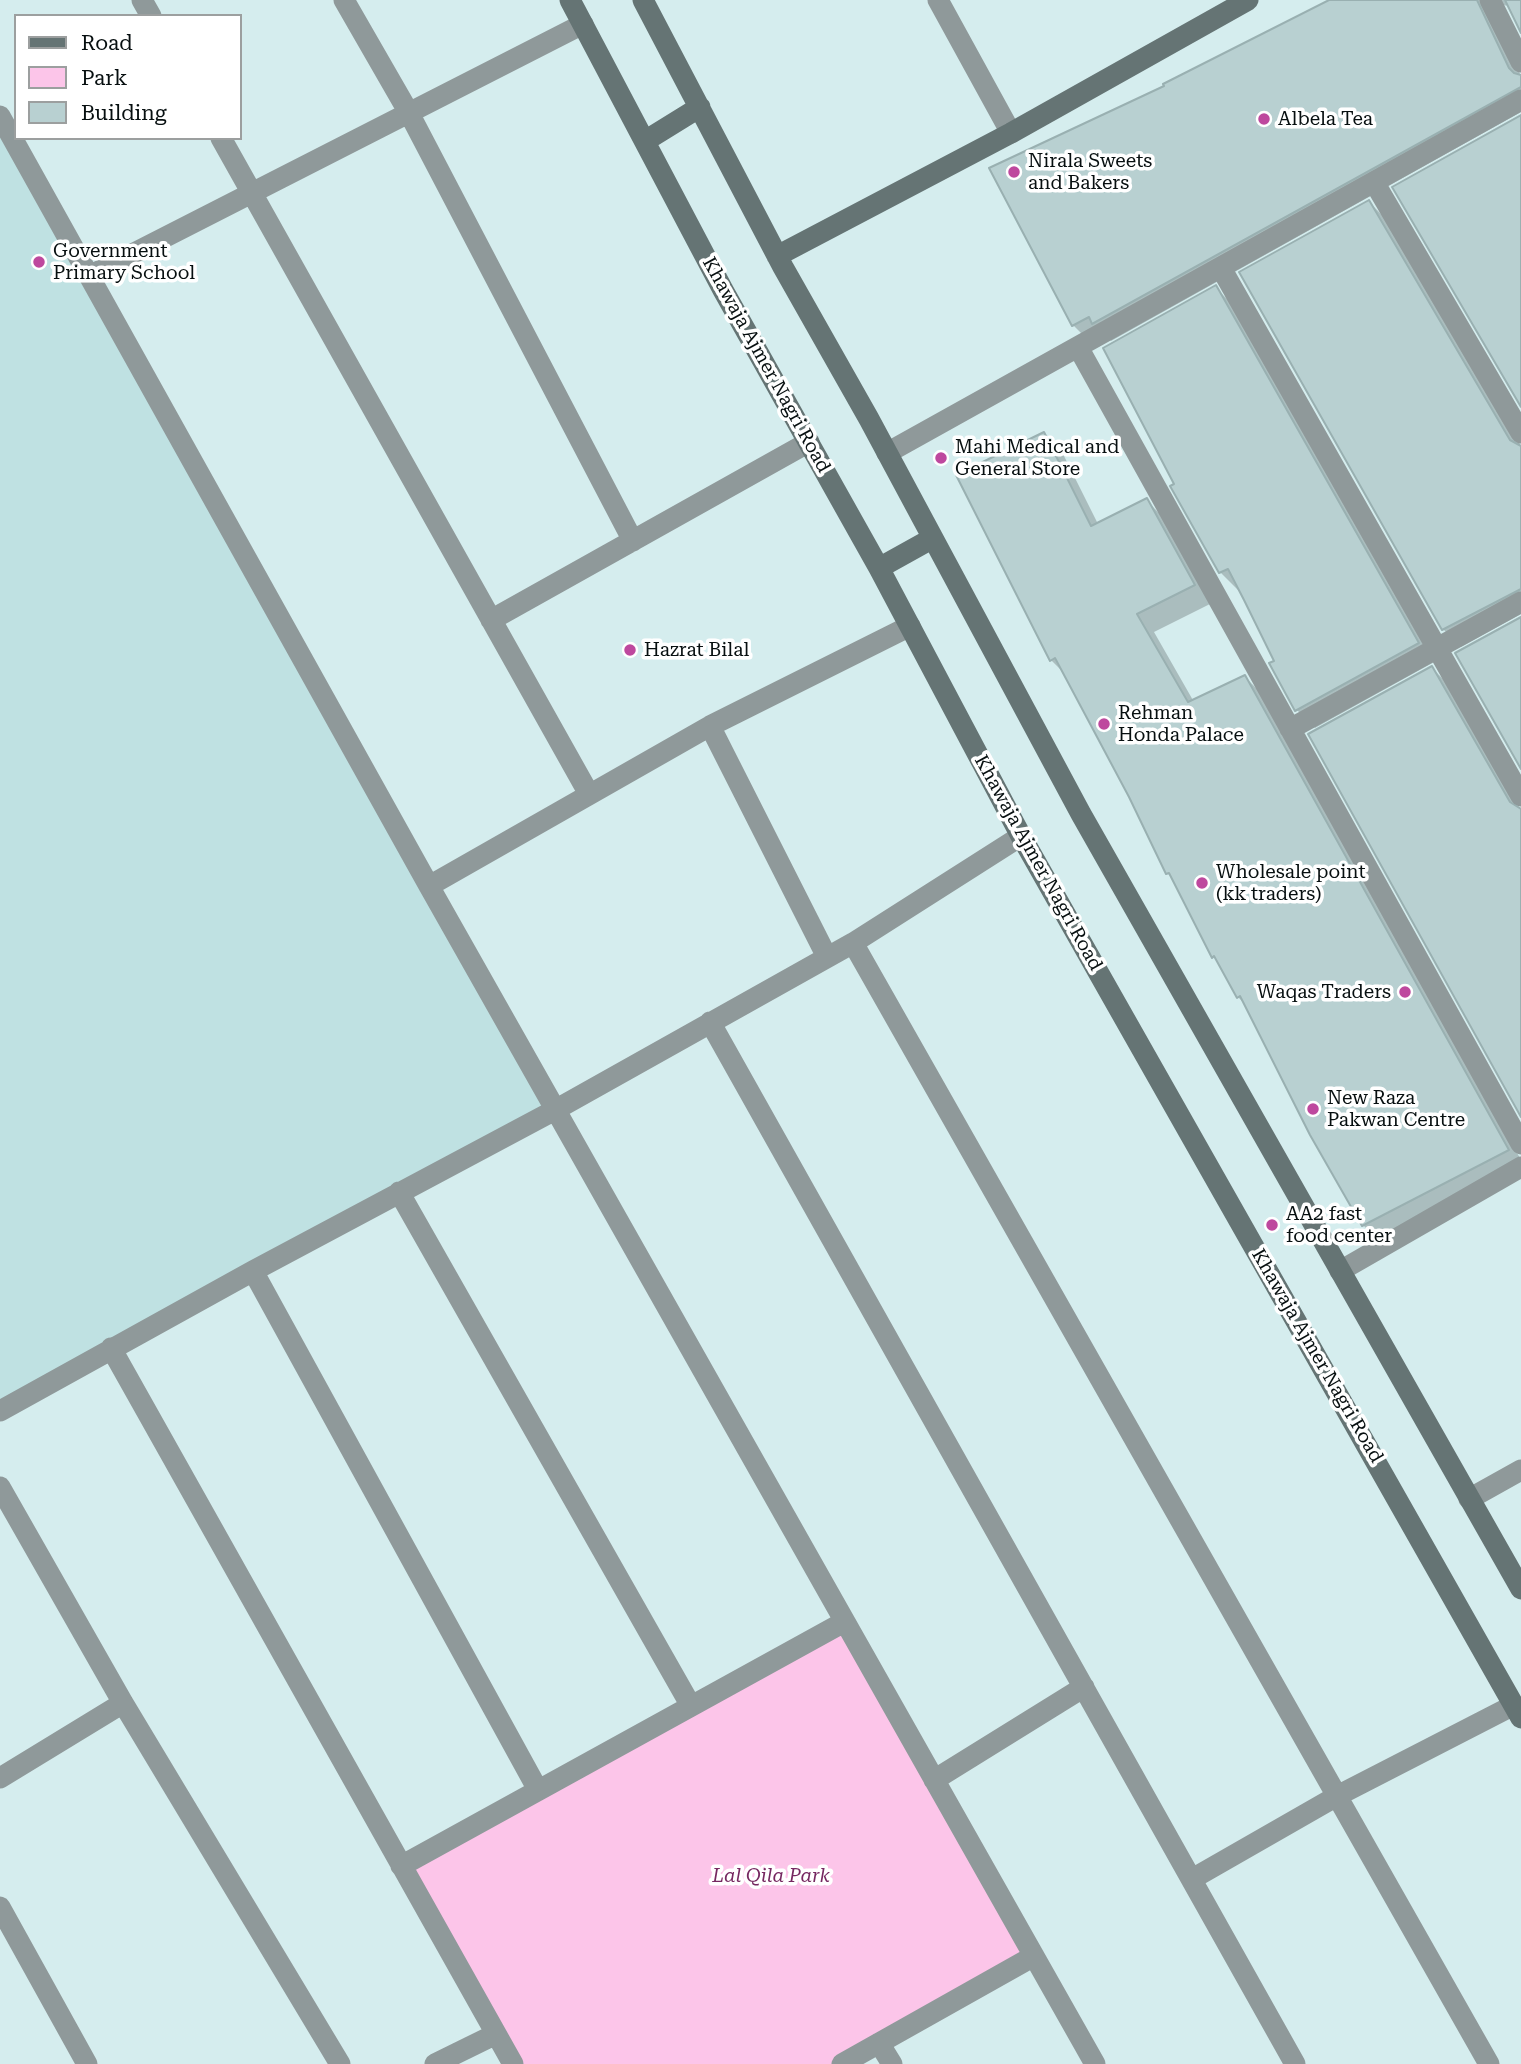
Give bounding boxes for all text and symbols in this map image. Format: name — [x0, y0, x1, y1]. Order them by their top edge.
legend — [14, 14, 242, 140]
text: Road — [81, 31, 133, 55]
text: Park — [81, 66, 127, 90]
text: Building — [81, 101, 167, 125]
place label: Albela Tea — [1278, 108, 1373, 130]
marker: Albela Tea — [1256, 111, 1272, 127]
place label: Nirala Sweets and Bakers — [1028, 150, 1152, 194]
marker: Nirala Sweets and Bakers — [1006, 164, 1022, 180]
place label: Government Primary School — [53, 240, 195, 284]
street label: Khawaja Ajmer Nagri Road — [697, 253, 835, 477]
marker: Government Primary School — [31, 254, 47, 270]
place label: Mahi Medical and General Store — [955, 436, 1119, 480]
marker: Mahi Medical and General Store — [933, 450, 949, 466]
place label: Hazrat Bilal — [644, 639, 749, 661]
marker: Hazrat Bilal — [622, 642, 638, 658]
place label: Rehman Honda Palace — [1118, 702, 1244, 746]
marker: Rehman Honda Palace — [1096, 716, 1112, 732]
street label: Khawaja Ajmer Nagri Road — [969, 751, 1107, 975]
place label: Wholesale point (kk traders) — [1216, 861, 1366, 905]
marker: Wholesale point (kk traders) — [1194, 875, 1210, 891]
place label: Waqas Traders — [1257, 981, 1391, 1003]
marker: Waqas Traders — [1397, 984, 1413, 1000]
place label: New Raza Pakwan Centre — [1327, 1087, 1465, 1131]
marker: New Raza Pakwan Centre — [1305, 1101, 1321, 1117]
place label: AA2 fast food center — [1286, 1203, 1392, 1247]
marker: AA2 fast food center — [1264, 1217, 1280, 1233]
street label: Khawaja Ajmer Nagri Road — [1246, 1245, 1388, 1467]
park label: Lal Qila Park — [712, 1865, 830, 1887]

